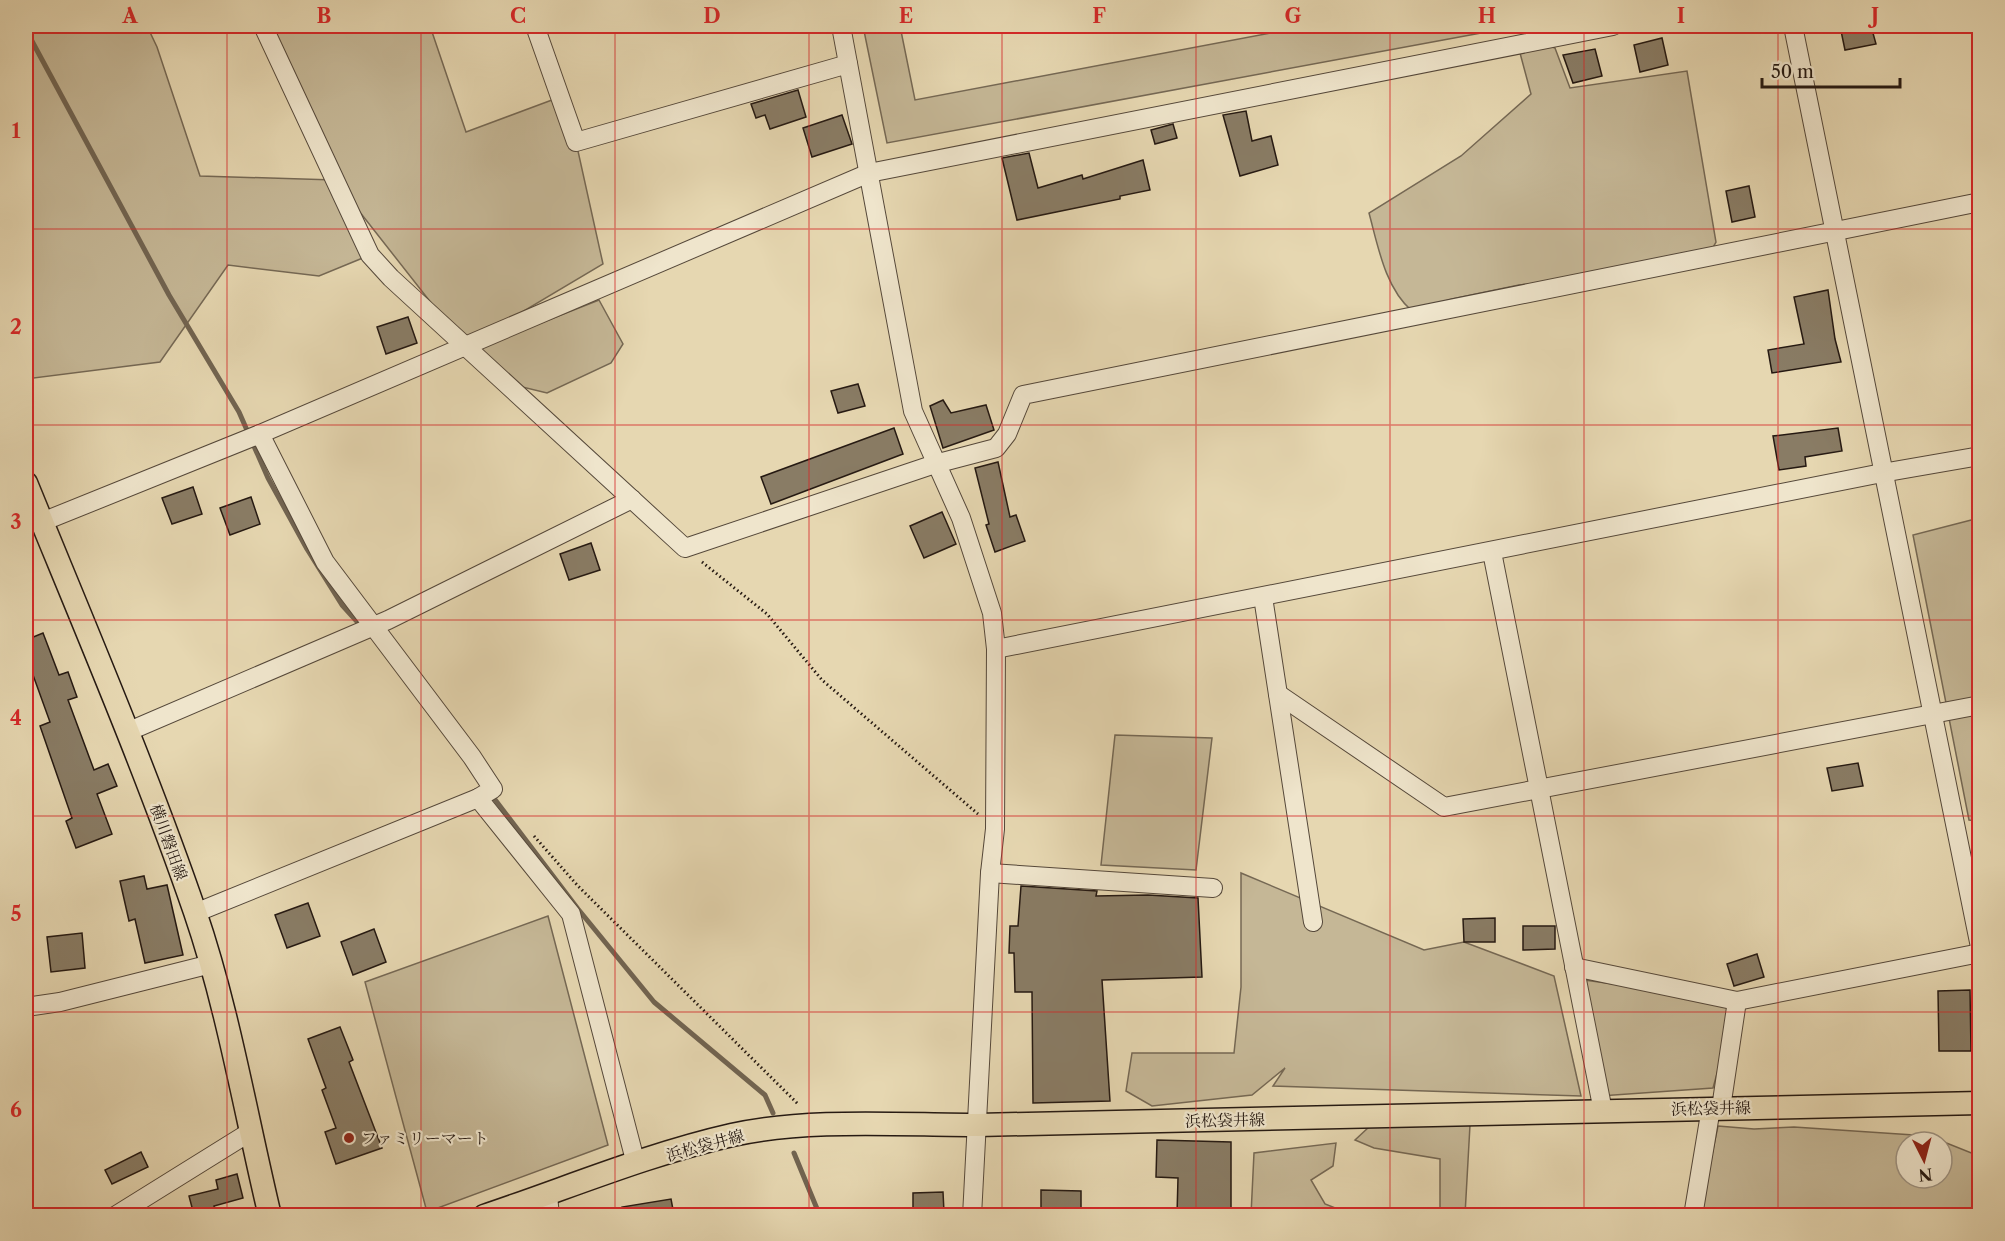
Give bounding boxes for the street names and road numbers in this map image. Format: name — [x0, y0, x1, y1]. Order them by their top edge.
street label: 横川磐田線 — [146, 801, 192, 883]
street label: 浜松袋井線 — [1671, 1097, 1751, 1119]
street label: 浜松袋井線 — [1185, 1109, 1265, 1131]
street label: 浜松袋井線 — [664, 1125, 746, 1165]

